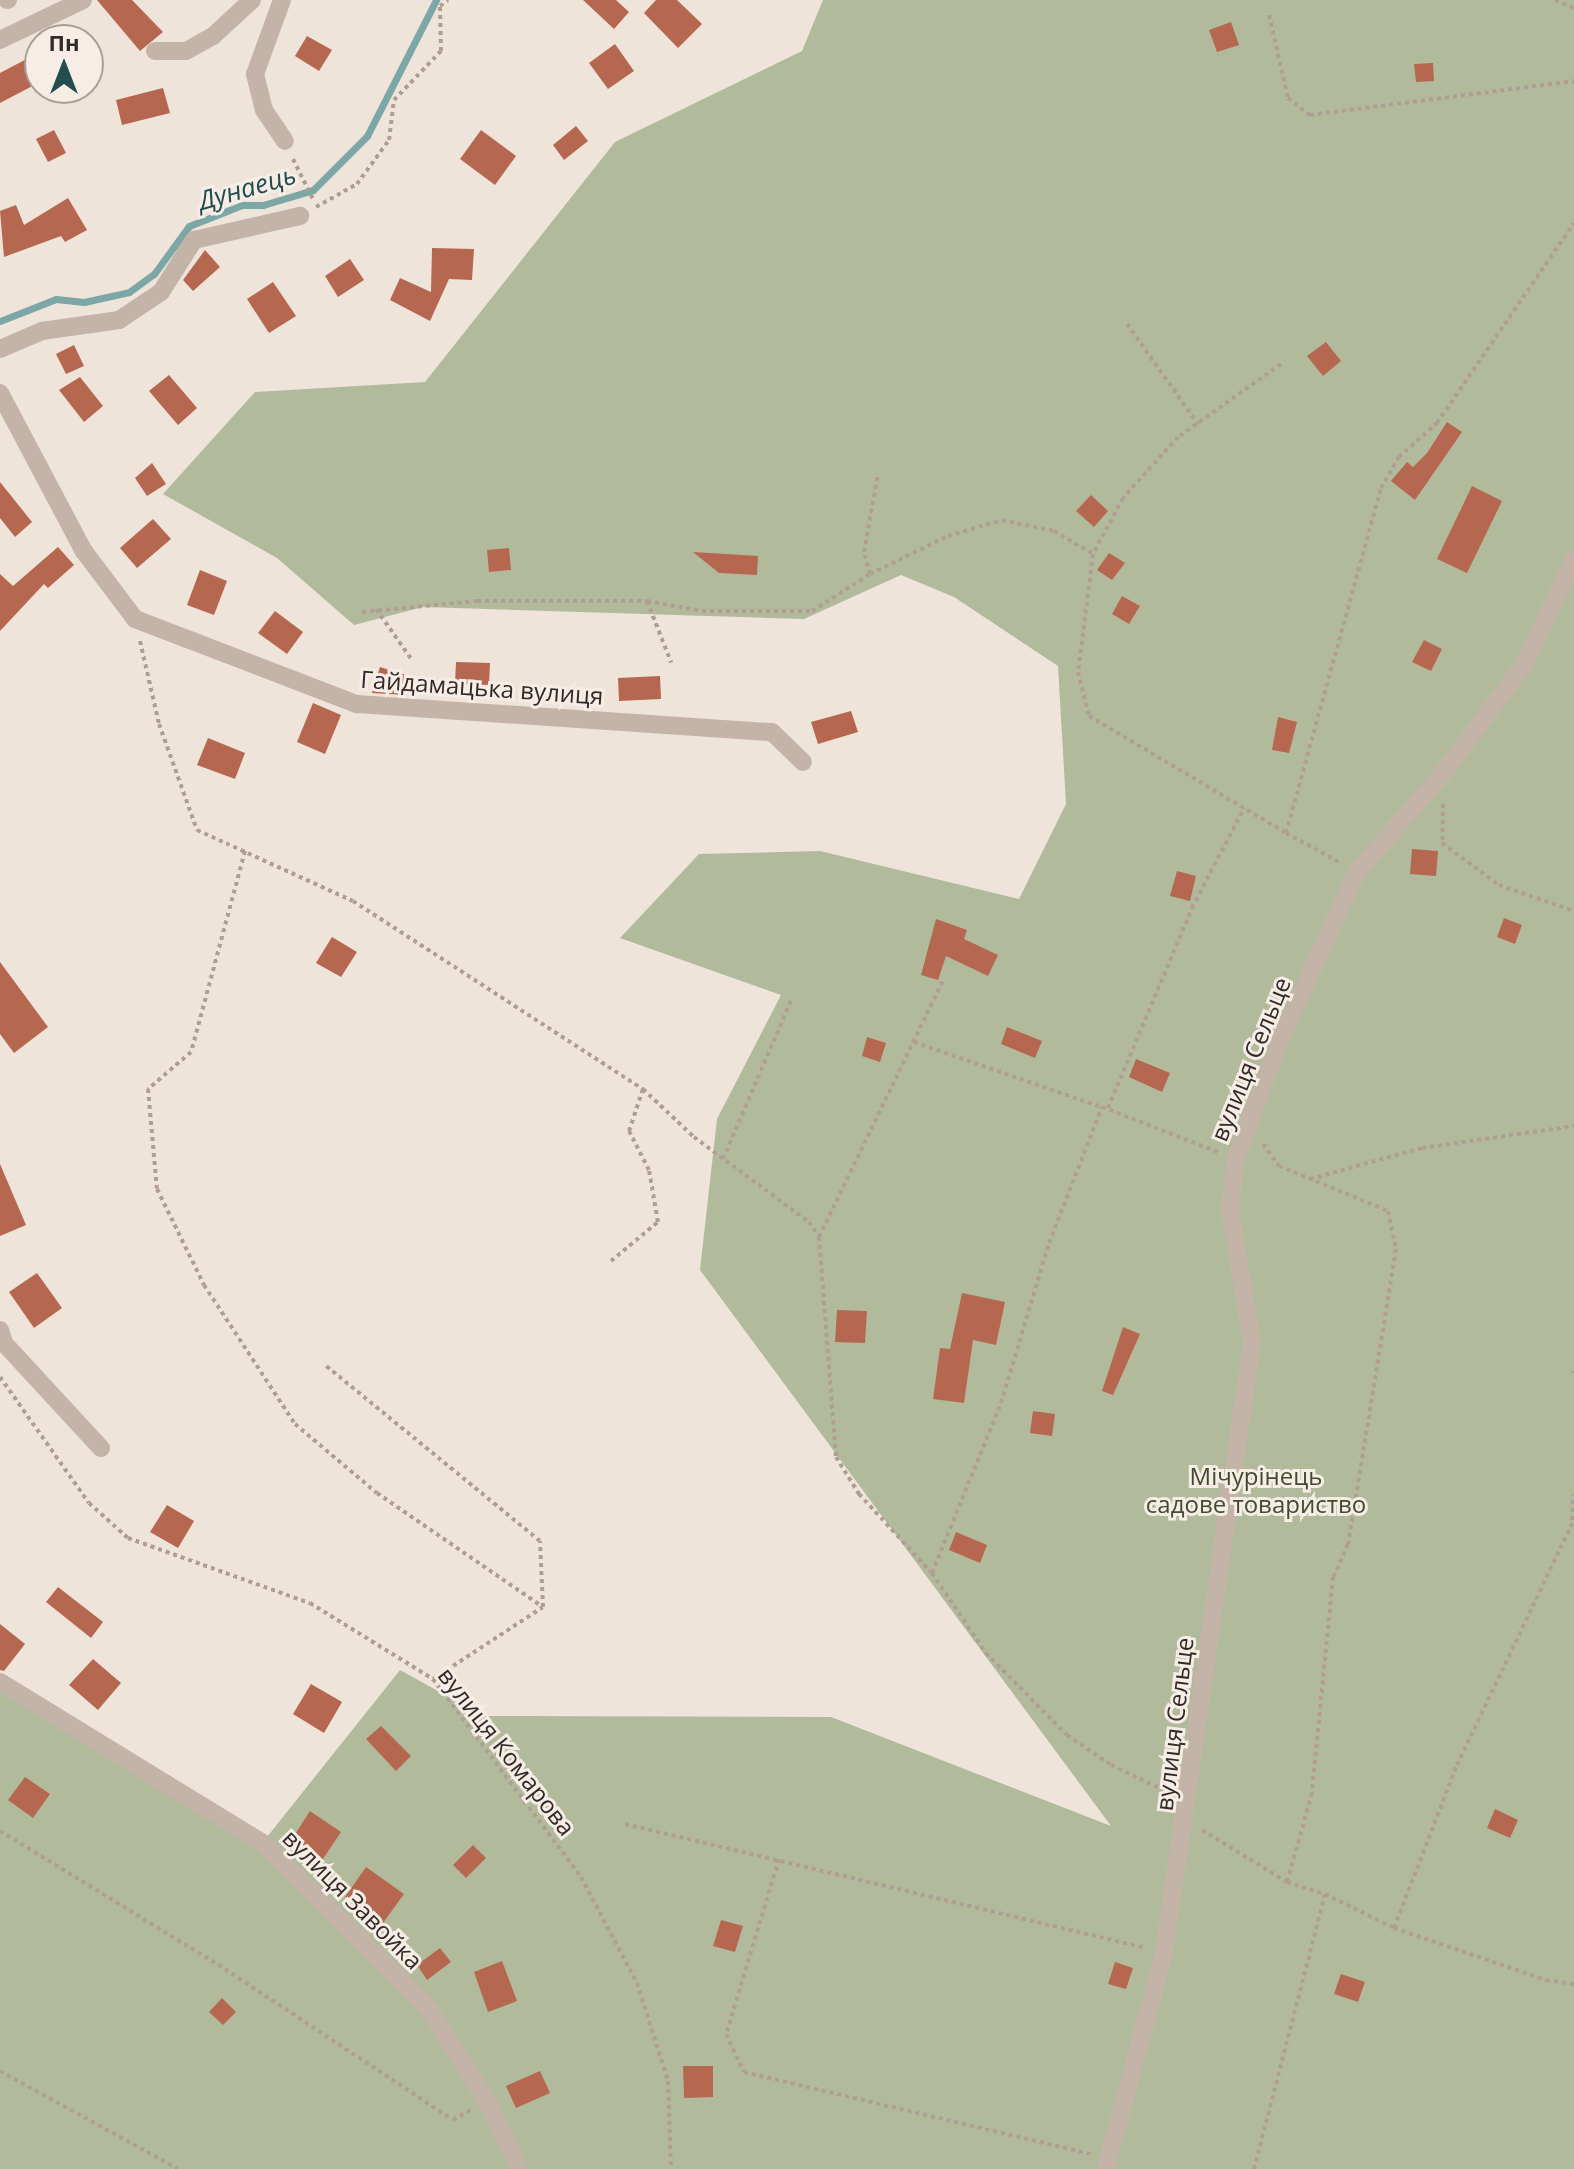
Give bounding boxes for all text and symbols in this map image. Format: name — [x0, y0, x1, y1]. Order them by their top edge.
north arrow — [24, 24, 104, 104]
text: Пн — [49, 27, 79, 57]
water label: Дунаець — [194, 159, 300, 217]
street label: Гайдамацька вулиця — [360, 664, 604, 710]
street label: вулиця Сельце — [1204, 973, 1296, 1145]
park label: Мічурінець садове товариство — [1146, 1462, 1366, 1518]
street label: вулиця Сельце — [1149, 1636, 1199, 1812]
street label: вулиця Комарова — [432, 1661, 582, 1841]
street label: вулиця Завойка — [277, 1823, 429, 1975]

